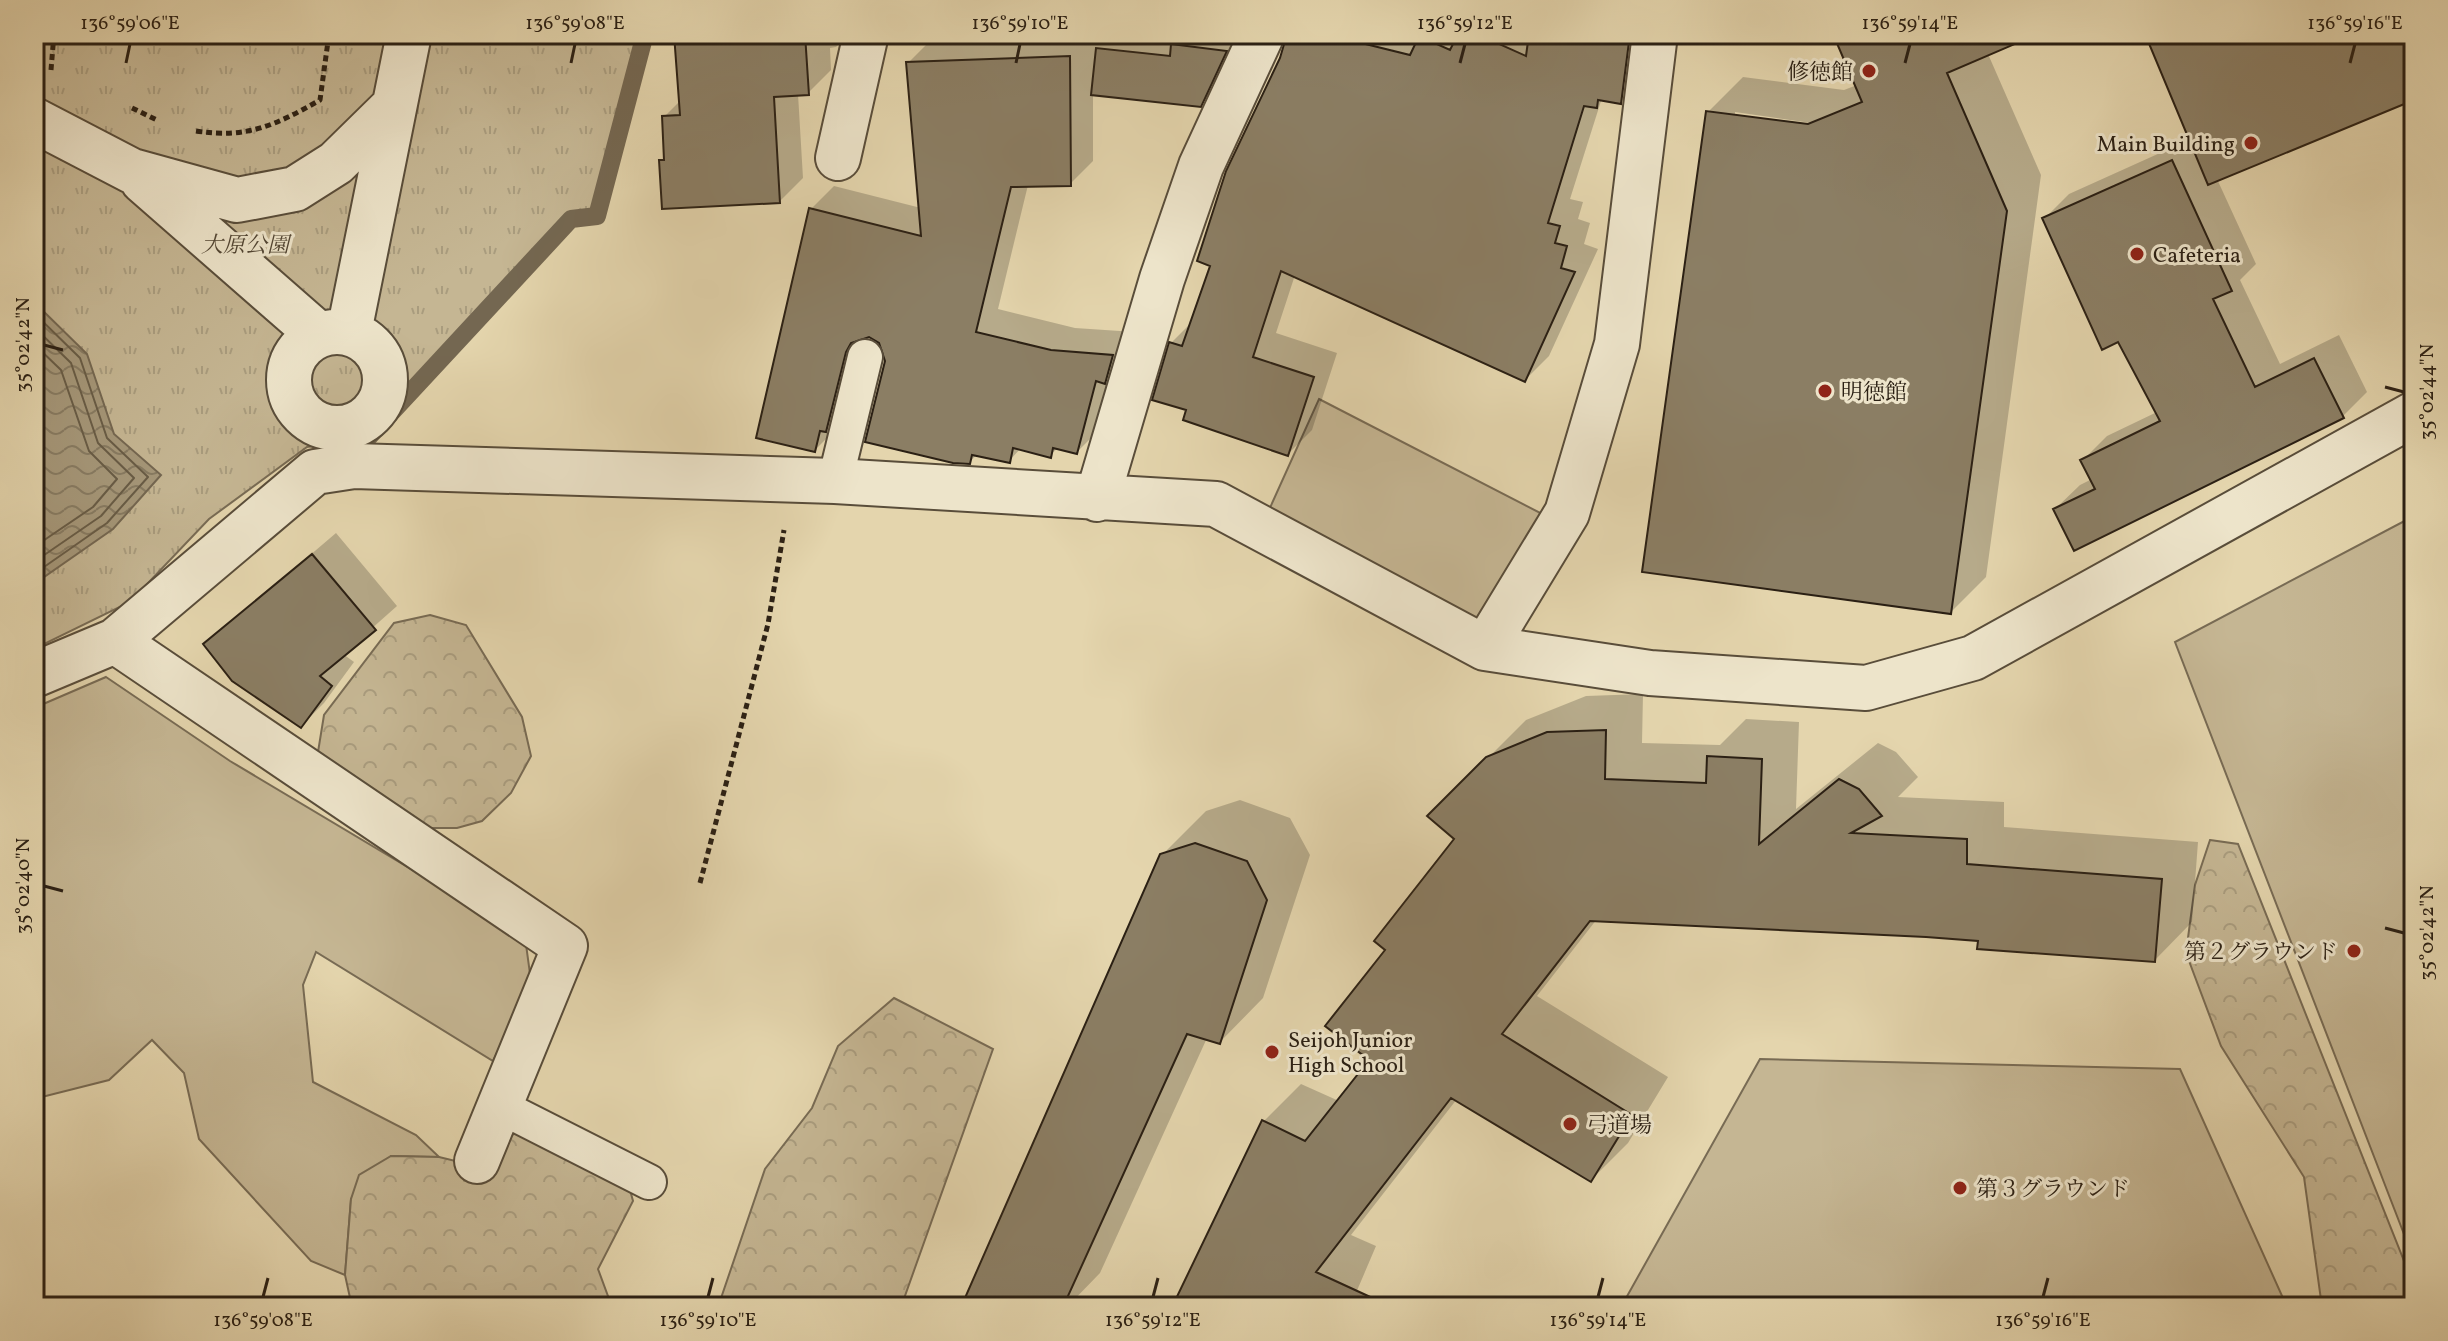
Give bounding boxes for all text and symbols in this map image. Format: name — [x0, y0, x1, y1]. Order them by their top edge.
text: 136°59'06"E — [80, 10, 180, 38]
text: 136°59'08"E — [525, 10, 625, 38]
text: 136°59'10"E — [971, 10, 1069, 38]
text: 136°59'12"E — [1417, 10, 1513, 38]
text: 136°59'14"E — [1862, 10, 1958, 38]
text: 136°59'16"E — [2307, 10, 2403, 38]
place label: 修徳館 — [1787, 58, 1853, 89]
marker: 修徳館 — [1860, 62, 1878, 80]
place label: Main Building — [2097, 130, 2235, 161]
marker: Main Building — [2242, 134, 2260, 152]
park label: 大原公園 — [201, 231, 292, 262]
place label: Cafeteria — [2153, 241, 2241, 272]
marker: Cafeteria — [2128, 245, 2146, 263]
text: 35°02'42"N — [10, 297, 38, 393]
text: 35°02'44"N — [2414, 344, 2442, 440]
place label: 明徳館 — [1841, 378, 1907, 409]
marker: 明徳館 — [1816, 382, 1834, 400]
text: 35°02'40"N — [10, 838, 38, 934]
text: 35°02'42"N — [2414, 885, 2442, 981]
place label: 第２グラウンド — [2184, 938, 2338, 969]
marker: 第２グラウンド — [2345, 942, 2363, 960]
place label: Seijoh Junior High School — [1288, 1026, 1413, 1082]
marker: Seijoh Junior High School — [1263, 1043, 1281, 1061]
place label: 弓道場 — [1586, 1111, 1652, 1142]
marker: 弓道場 — [1561, 1115, 1579, 1133]
place label: 第３グラウンド — [1976, 1175, 2130, 1206]
marker: 第３グラウンド — [1951, 1179, 1969, 1197]
text: 136°59'08"E — [213, 1307, 313, 1335]
text: 136°59'10"E — [659, 1307, 757, 1335]
text: 136°59'12"E — [1105, 1307, 1201, 1335]
text: 136°59'14"E — [1550, 1307, 1646, 1335]
text: 136°59'16"E — [1995, 1307, 2091, 1335]

